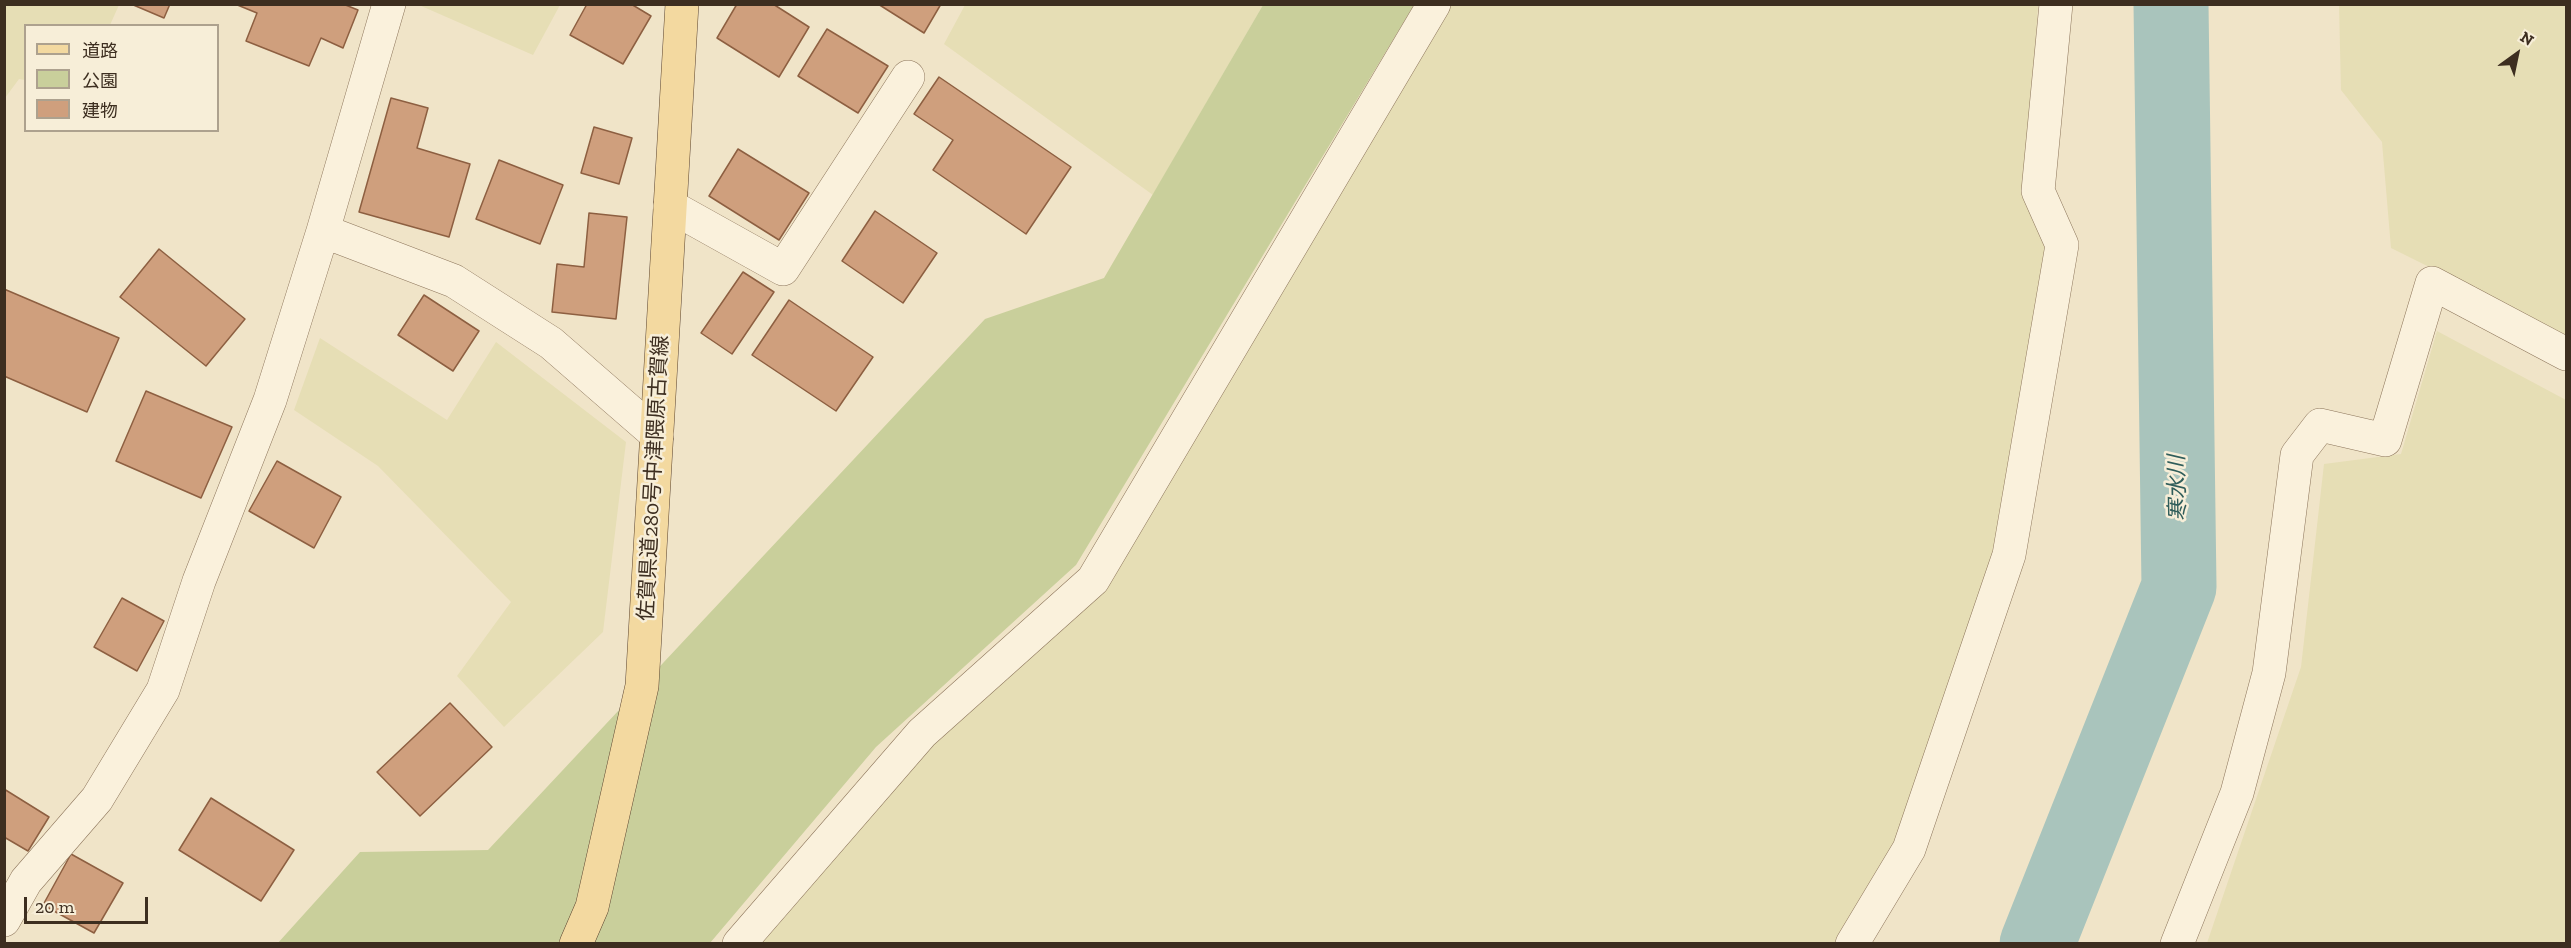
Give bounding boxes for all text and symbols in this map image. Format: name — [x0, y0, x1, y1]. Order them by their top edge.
legend — [24, 24, 219, 132]
north arrow — [2487, 24, 2547, 84]
text: N — [2517, 27, 2537, 50]
text: 道路 — [82, 40, 118, 62]
text: 公園 — [82, 70, 118, 92]
text: 建物 — [82, 100, 118, 122]
street label: 佐賀県道280号中津隈原古賀線 — [634, 334, 674, 622]
water label: 寒水川 — [2164, 455, 2192, 521]
scale bar — [27, 885, 152, 923]
text: 20 m — [35, 896, 74, 918]

